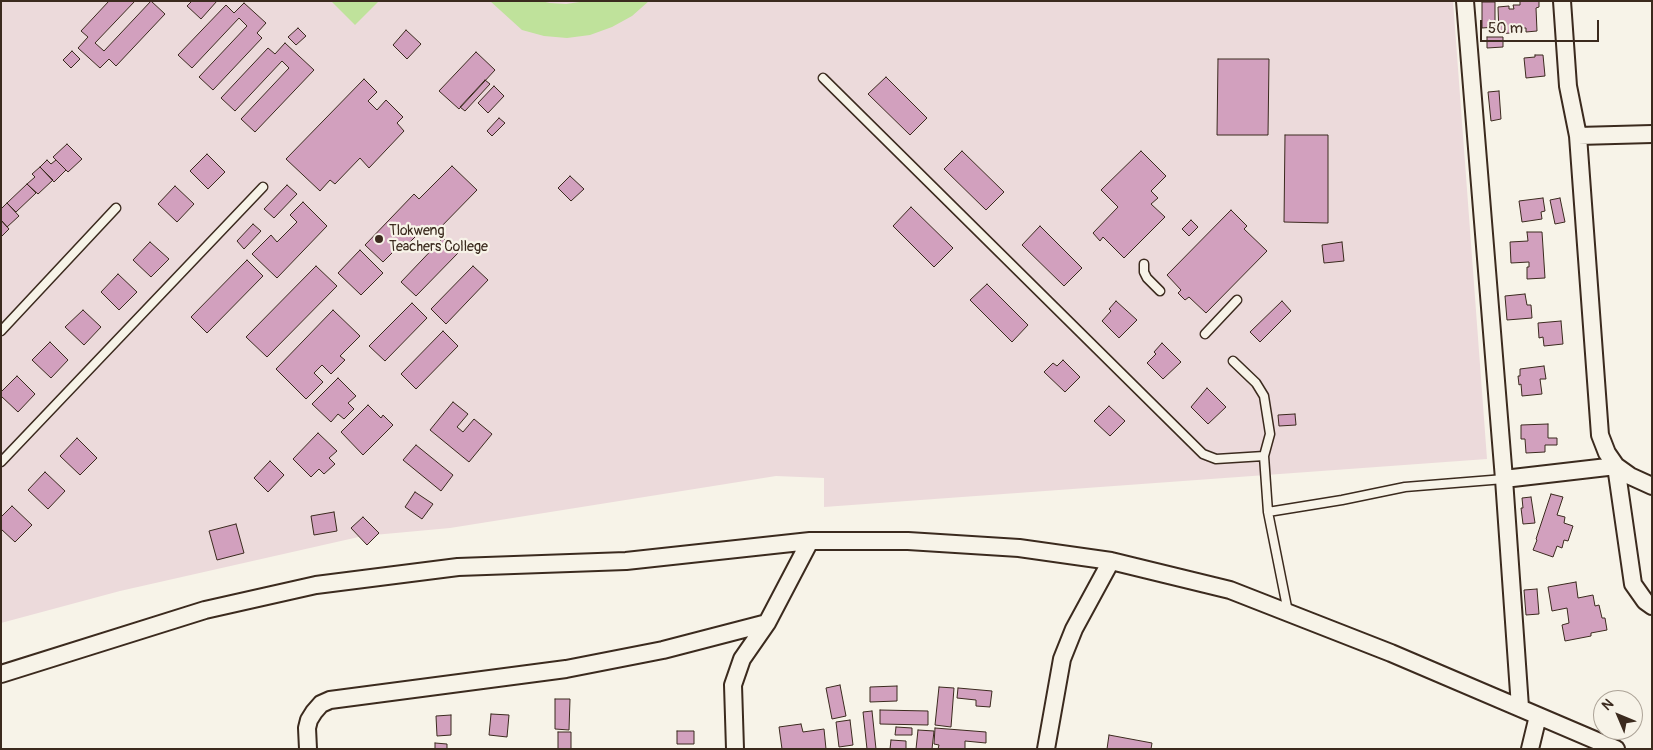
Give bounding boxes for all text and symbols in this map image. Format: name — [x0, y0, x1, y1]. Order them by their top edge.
scale bar — [1483, 10, 1602, 42]
text: 50 m — [1488, 19, 1523, 38]
place label: Tlokweng Teachers College — [389, 223, 488, 256]
marker: Tlokweng Teachers College — [373, 233, 385, 245]
north arrow — [1593, 690, 1643, 740]
text: N — [1598, 695, 1617, 714]

